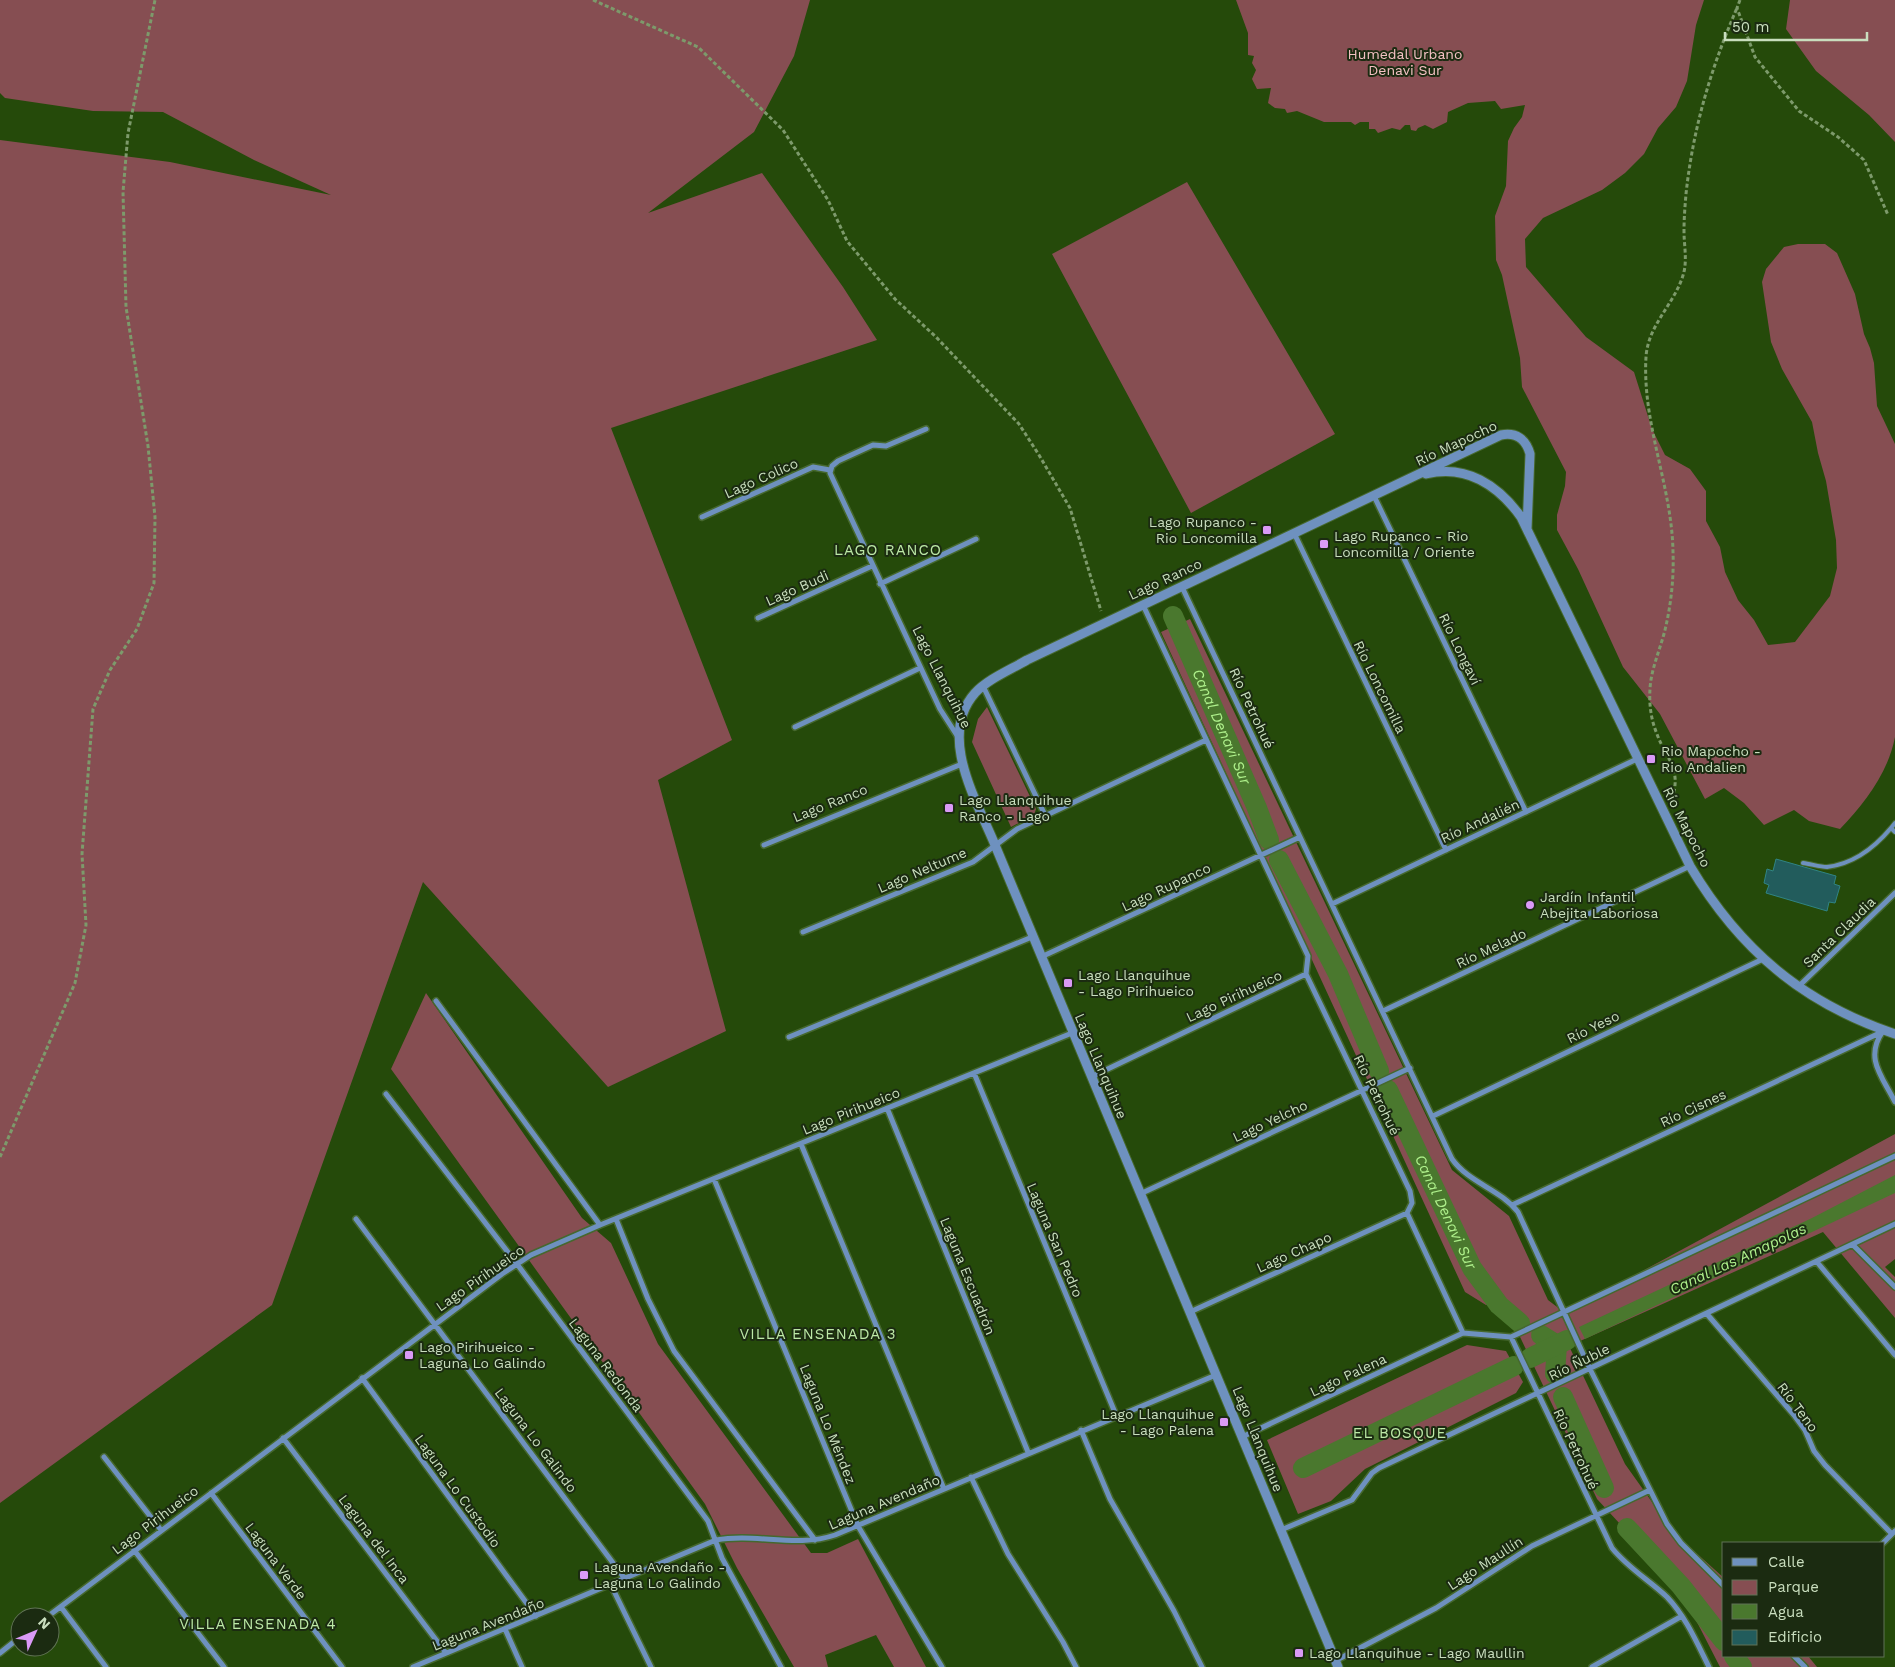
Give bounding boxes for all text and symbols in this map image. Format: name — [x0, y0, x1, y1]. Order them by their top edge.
scale bar — [1725, 10, 1868, 42]
text: 50 m — [1732, 18, 1769, 36]
park label: Humedal Urbano Denavi Sur — [1348, 46, 1462, 78]
street label: Río Mapocho — [1413, 417, 1499, 469]
street label: Lago Colico — [722, 455, 800, 501]
place label: Lago Rupanco - Rio Loncomilla — [1149, 514, 1257, 546]
marker: Lago Rupanco - Rio Loncomilla — [1261, 524, 1273, 536]
place label: Lago Rupanco - Rio Loncomilla / Oriente — [1334, 528, 1475, 560]
marker: Lago Rupanco - Rio Loncomilla / Oriente — [1318, 538, 1330, 550]
district label: LAGO RANCO — [834, 541, 942, 559]
street label: Lago Ranco — [1126, 555, 1204, 603]
street label: Lago Budi — [763, 567, 831, 609]
street label: Río Longaví — [1436, 611, 1484, 688]
street label: Lago Llanquihue — [909, 623, 975, 731]
street label: Río Loncomilla — [1351, 638, 1409, 736]
street label: Río Petrohué — [1226, 665, 1278, 751]
water label: Canal Denavi Sur — [1188, 666, 1255, 789]
place label: Rio Mapocho - Rio Andalien — [1661, 743, 1761, 775]
marker: Rio Mapocho - Rio Andalien — [1645, 753, 1657, 765]
street label: Lago Ranco — [790, 781, 870, 825]
street label: Río Mapocho — [1660, 784, 1714, 870]
place label: Lago Llanquihue Ranco - Lago — [959, 792, 1072, 824]
street label: Río Andalién — [1438, 796, 1522, 846]
marker: Lago Llanquihue Ranco - Lago — [943, 802, 955, 814]
street label: Lago Neltume — [875, 844, 969, 896]
street label: Lago Rupanco — [1119, 859, 1213, 915]
place label: Jardín Infantil Abejita Laboriosa — [1540, 889, 1658, 921]
street label: Santa Claudia — [1799, 893, 1879, 971]
marker: Jardín Infantil Abejita Laboriosa — [1524, 899, 1536, 911]
street label: Río Melado — [1453, 925, 1529, 971]
place label: Lago Llanquihue - Lago Pirihueico — [1078, 967, 1194, 999]
street label: Lago Pirihueico — [1184, 967, 1284, 1025]
marker: Lago Llanquihue - Lago Pirihueico — [1062, 977, 1074, 989]
street label: Río Yeso — [1564, 1007, 1622, 1047]
street label: Lago Llanquihue — [1072, 1011, 1130, 1121]
street label: Río Petrohué — [1351, 1052, 1403, 1138]
street label: Lago Pirihueico — [800, 1084, 902, 1138]
street label: Río Cisnes — [1657, 1086, 1729, 1130]
street label: Lago Yelcho — [1230, 1097, 1310, 1145]
water label: Canal Denavi Sur — [1411, 1152, 1481, 1273]
street label: Laguna San Pedro — [1024, 1180, 1086, 1300]
street label: Laguna Escuadrón — [937, 1215, 999, 1337]
water label: Canal Las Amapolas — [1667, 1219, 1809, 1299]
street label: Lago Chapo — [1254, 1228, 1334, 1276]
street label: Lago Pirihueico — [433, 1242, 527, 1314]
street label: Laguna Redonda — [566, 1315, 646, 1415]
district label: VILLA ENSENADA 3 — [740, 1325, 896, 1343]
place label: Lago Pirihueico - Laguna Lo Galindo — [419, 1339, 546, 1371]
street label: Río Ñuble — [1546, 1340, 1612, 1384]
marker: Lago Pirihueico - Laguna Lo Galindo — [403, 1349, 415, 1361]
street label: Lago Palena — [1307, 1350, 1389, 1400]
street label: Laguna Lo Méndez — [797, 1362, 859, 1486]
street label: Río Teno — [1774, 1379, 1822, 1435]
street label: Lago Llanquihue — [1229, 1384, 1287, 1494]
street label: Laguna Lo Galindo — [491, 1385, 581, 1495]
place label: Lago Llanquihue - Lago Palena — [1101, 1406, 1214, 1438]
street label: Río Petrohué — [1550, 1406, 1602, 1492]
marker: Lago Llanquihue - Lago Palena — [1218, 1416, 1230, 1428]
district label: EL BOSQUE — [1353, 1424, 1447, 1442]
street label: Laguna Lo Custodio — [412, 1431, 504, 1551]
street label: Laguna Avendaño — [826, 1471, 942, 1533]
street label: Lago Pirihueico — [109, 1482, 201, 1558]
street label: Laguna del Inca — [335, 1491, 413, 1587]
street label: Laguna Verde — [242, 1520, 310, 1602]
street label: Lago Maullín — [1444, 1533, 1526, 1593]
legend — [1722, 1542, 1885, 1657]
text: Calle — [1768, 1553, 1805, 1571]
place label: Laguna Avendaño - Laguna Lo Galindo — [594, 1559, 725, 1591]
marker: Laguna Avendaño - Laguna Lo Galindo — [578, 1569, 590, 1581]
text: Parque — [1768, 1578, 1819, 1596]
street label: Laguna Avendaño — [430, 1594, 546, 1654]
text: Agua — [1768, 1603, 1804, 1621]
north arrow — [10, 1607, 60, 1657]
text: N — [35, 1614, 54, 1632]
district label: VILLA ENSENADA 4 — [179, 1615, 337, 1633]
text: Edificio — [1768, 1628, 1822, 1646]
place label: Lago Llanquihue - Lago Maullin — [1309, 1645, 1525, 1661]
marker: Lago Llanquihue - Lago Maullin — [1293, 1647, 1305, 1659]

